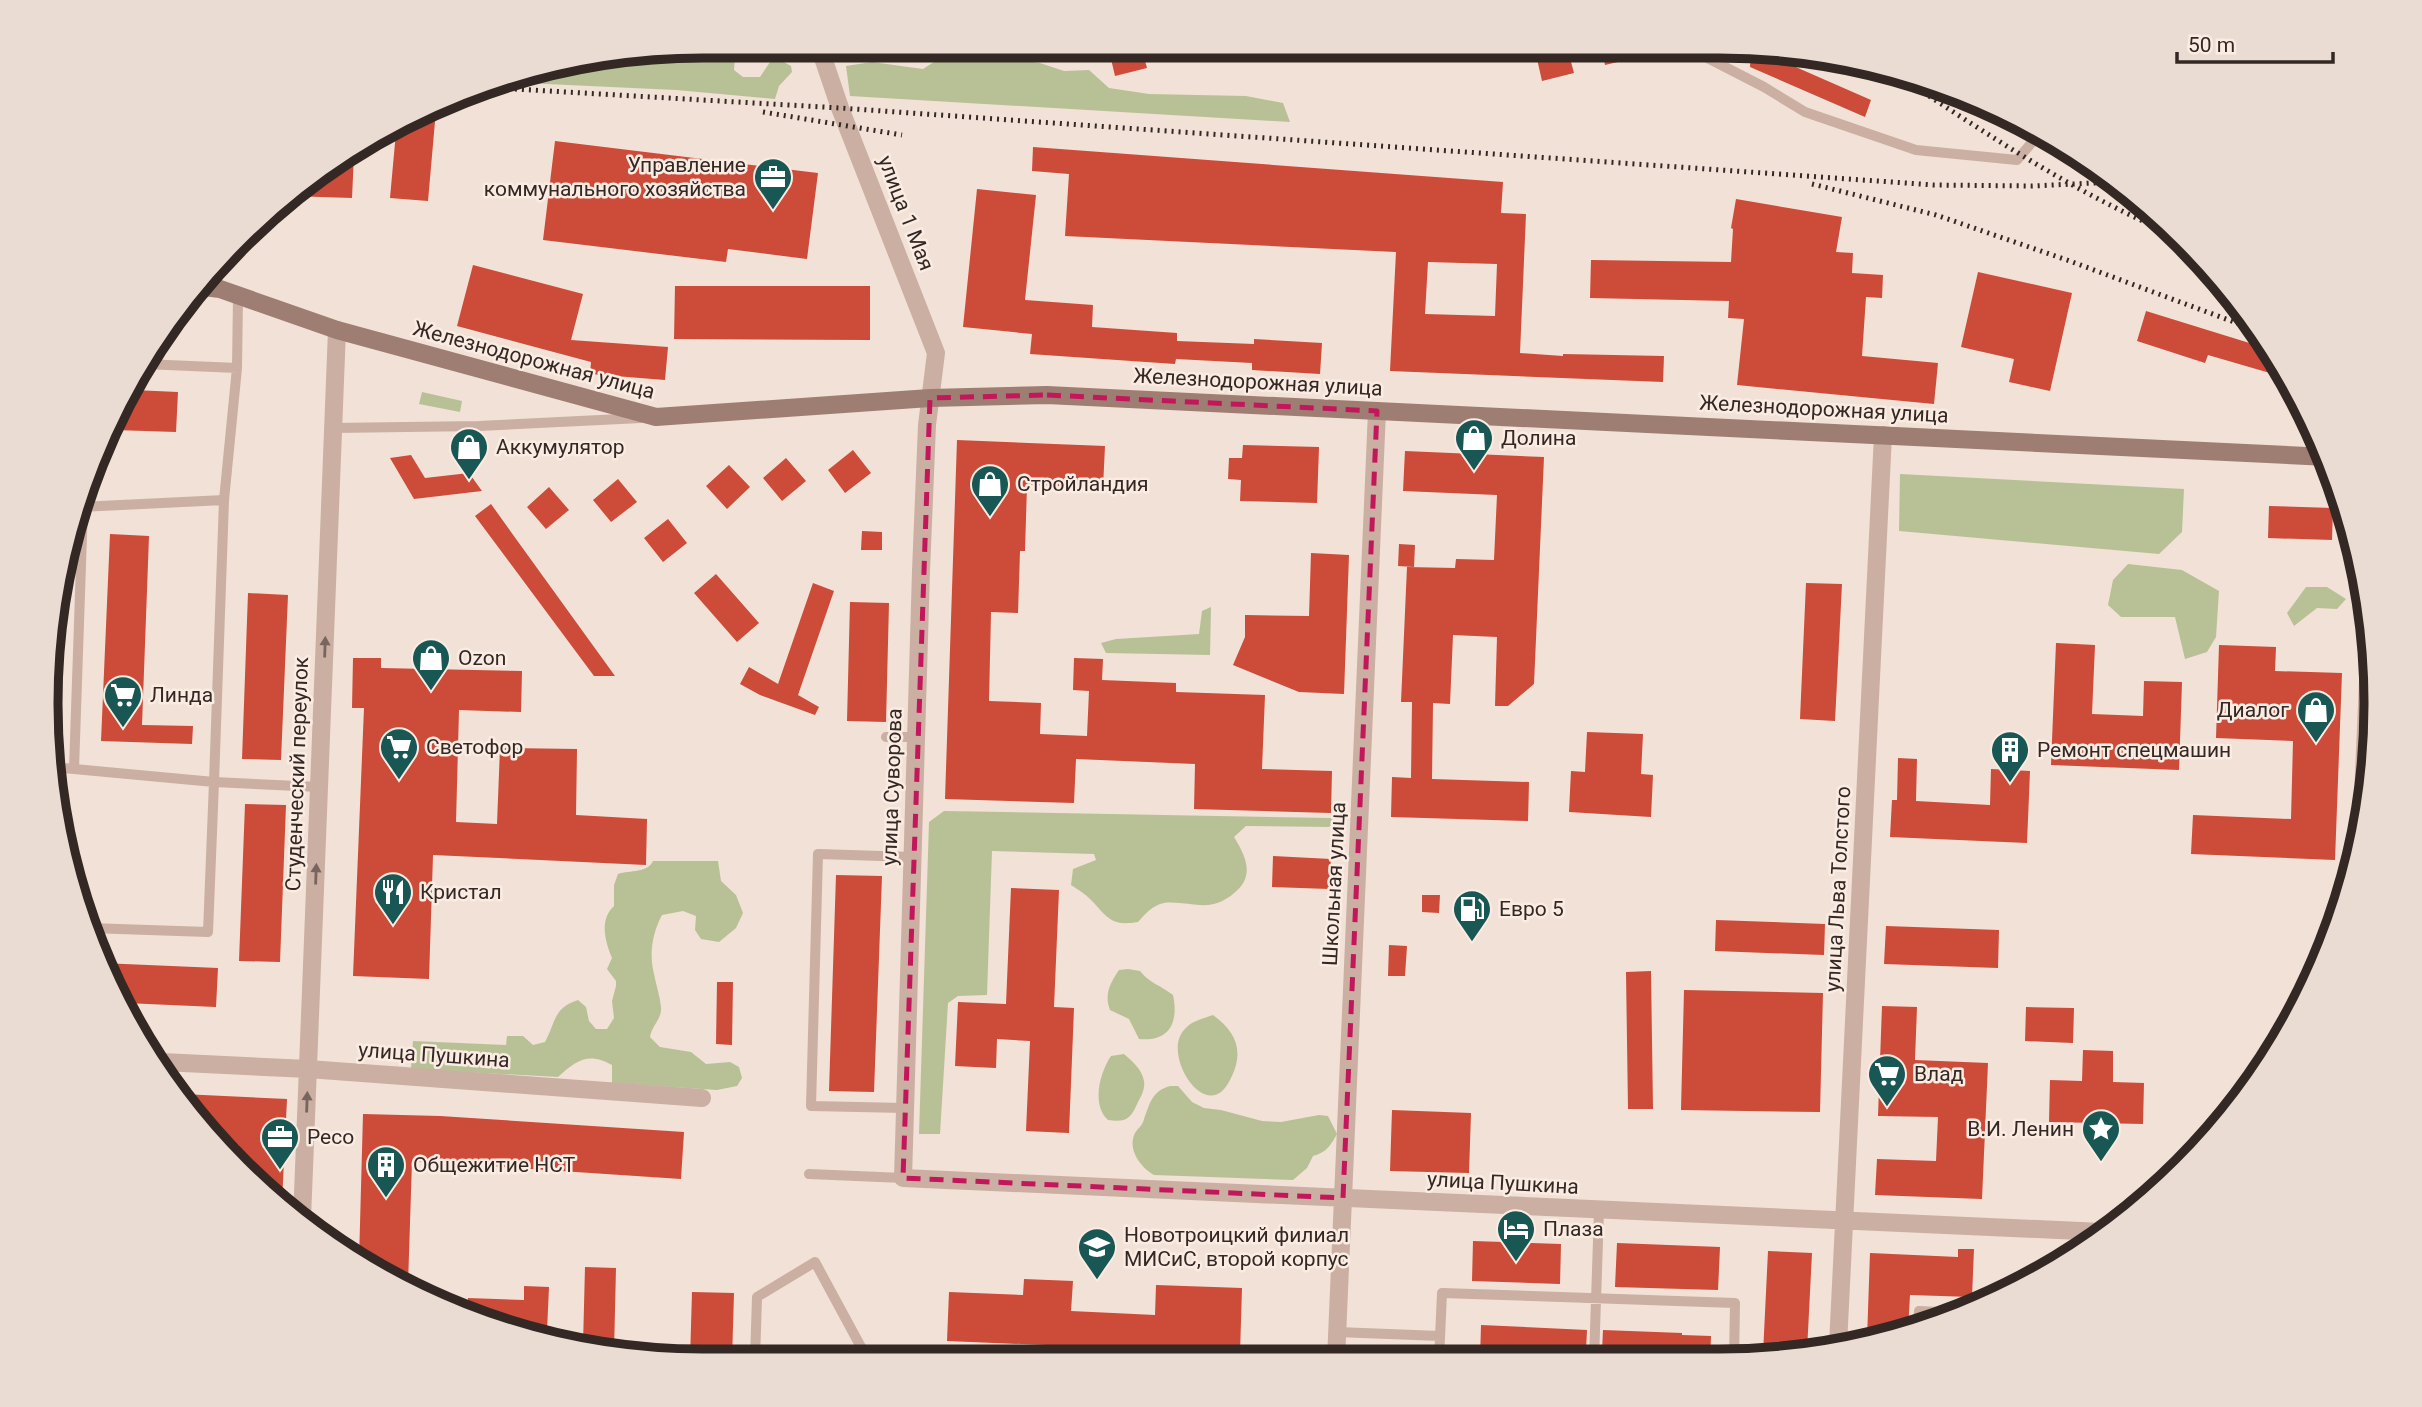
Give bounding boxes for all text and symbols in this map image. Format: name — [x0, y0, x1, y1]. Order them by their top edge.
scale bar — [2177, 21, 2333, 65]
text: 50 m — [2188, 33, 2235, 57]
street label: улица 1 Мая — [873, 152, 939, 274]
place label: Управление коммунального хозяйства — [484, 153, 746, 201]
office icon: Управление коммунального хозяйства — [752, 156, 794, 211]
street label: Железнодорожная улица — [410, 316, 658, 404]
street label: Железнодорожная улица — [1133, 363, 1383, 401]
street label: Железнодорожная улица — [1699, 390, 1949, 428]
shop icon: Долина — [1453, 417, 1495, 472]
shop icon: Аккумулятор — [448, 426, 490, 481]
place label: Долина — [1501, 426, 1576, 450]
place label: Аккумулятор — [496, 435, 625, 459]
shop icon: Стройландия — [969, 463, 1011, 518]
place label: Стройландия — [1017, 472, 1149, 496]
one-way arrow — [319, 636, 330, 658]
shop icon: Ozon — [410, 637, 452, 692]
place label: Ozon — [458, 646, 506, 670]
street label: Студенческий переулок — [281, 656, 313, 892]
supermarket icon: Линда — [102, 674, 144, 729]
place label: Линда — [150, 683, 213, 707]
shop icon: Диалог — [2295, 689, 2337, 744]
place label: Диалог — [2217, 698, 2289, 722]
street label: улица Суворова — [877, 708, 907, 866]
supermarket icon: Светофор — [378, 726, 420, 781]
building icon: Ремонт спецмашин — [1989, 729, 2031, 784]
place label: Светофор — [426, 735, 523, 759]
place label: Ремонт спецмашин — [2037, 738, 2231, 762]
street label: улица Льва Толстого — [1821, 785, 1855, 993]
street label: Школьная улица — [1318, 801, 1350, 967]
one-way arrow — [310, 863, 321, 885]
restaurant icon: Кристал — [372, 871, 414, 926]
place label: Кристал — [420, 880, 502, 904]
fuel station icon: Евро 5 — [1451, 888, 1493, 943]
place label: Евро 5 — [1499, 897, 1564, 921]
street label: улица Пушкина — [357, 1038, 511, 1072]
supermarket icon: Влад — [1866, 1053, 1908, 1108]
place label: Влад — [1914, 1062, 1964, 1086]
one-way arrow — [301, 1090, 312, 1112]
place icon: В.И. Ленин — [2080, 1108, 2122, 1163]
office icon: Ресо — [259, 1116, 301, 1171]
place label: В.И. Ленин — [1967, 1117, 2074, 1141]
place label: Ресо — [307, 1125, 354, 1149]
building icon: Общежитие НСТ — [365, 1144, 407, 1199]
place label: Общежитие НСТ — [413, 1153, 576, 1177]
street label: улица Пушкина — [1427, 1167, 1579, 1199]
hotel icon: Плаза — [1495, 1208, 1537, 1263]
place label: Плаза — [1543, 1217, 1604, 1241]
place label: Новотроицкий филиал МИСиС, второй корпус — [1124, 1223, 1349, 1271]
school or university icon: Новотроицкий филиал МИСиС, второй корпус — [1076, 1226, 1118, 1281]

